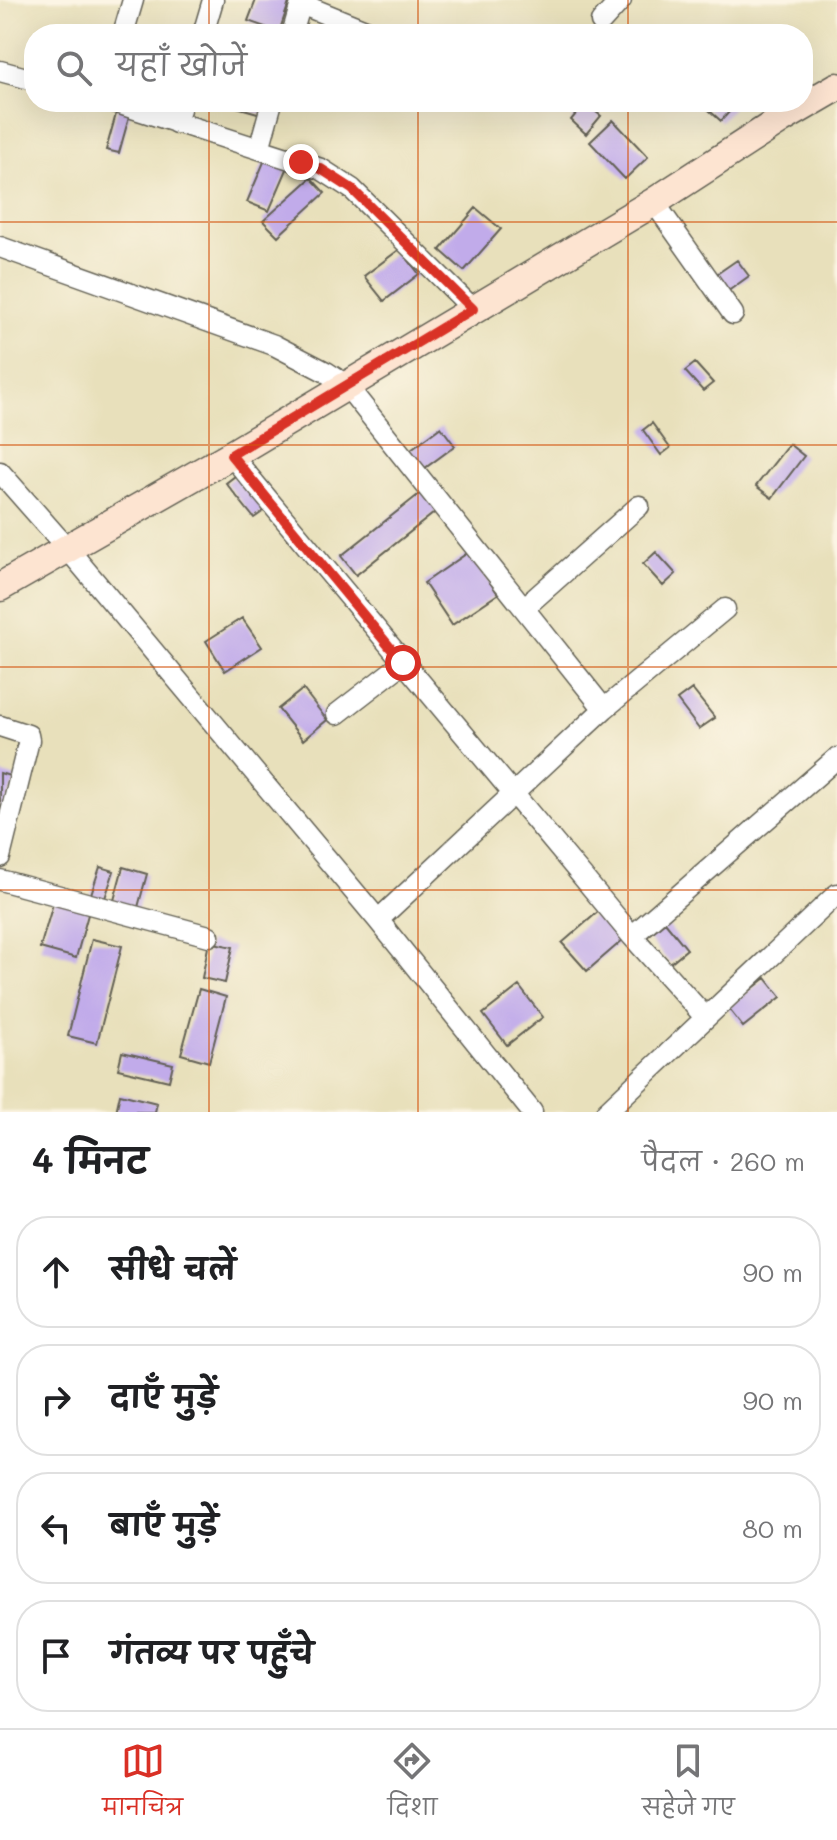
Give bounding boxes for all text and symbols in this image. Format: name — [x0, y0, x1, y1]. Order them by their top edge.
search box — [24, 24, 813, 112]
text: यहाँ खोजें — [116, 44, 247, 84]
icon: search — [52, 46, 96, 90]
route end — [283, 144, 319, 180]
route start — [385, 645, 421, 681]
text: 4 मिनट — [32, 1137, 148, 1182]
text: पैदल · 260 m — [642, 1144, 805, 1178]
text: सीधे चलें — [110, 1248, 236, 1288]
icon: ahead — [34, 1250, 78, 1294]
text: 90 m — [743, 1255, 803, 1289]
text: दाएँ मुड़ें — [110, 1376, 218, 1416]
icon: right — [34, 1378, 78, 1422]
text: 90 m — [743, 1383, 803, 1417]
text: बाएँ मुड़ें — [110, 1504, 218, 1544]
icon: left — [34, 1506, 78, 1550]
text: 80 m — [742, 1511, 803, 1545]
text: गंतव्य पर पहुँचे — [110, 1632, 314, 1672]
icon: arrive — [34, 1634, 78, 1678]
tab: मानचित्र — [102, 1739, 183, 1832]
tab: दिशा — [388, 1739, 437, 1832]
tab: सहेजे गए — [642, 1739, 735, 1832]

